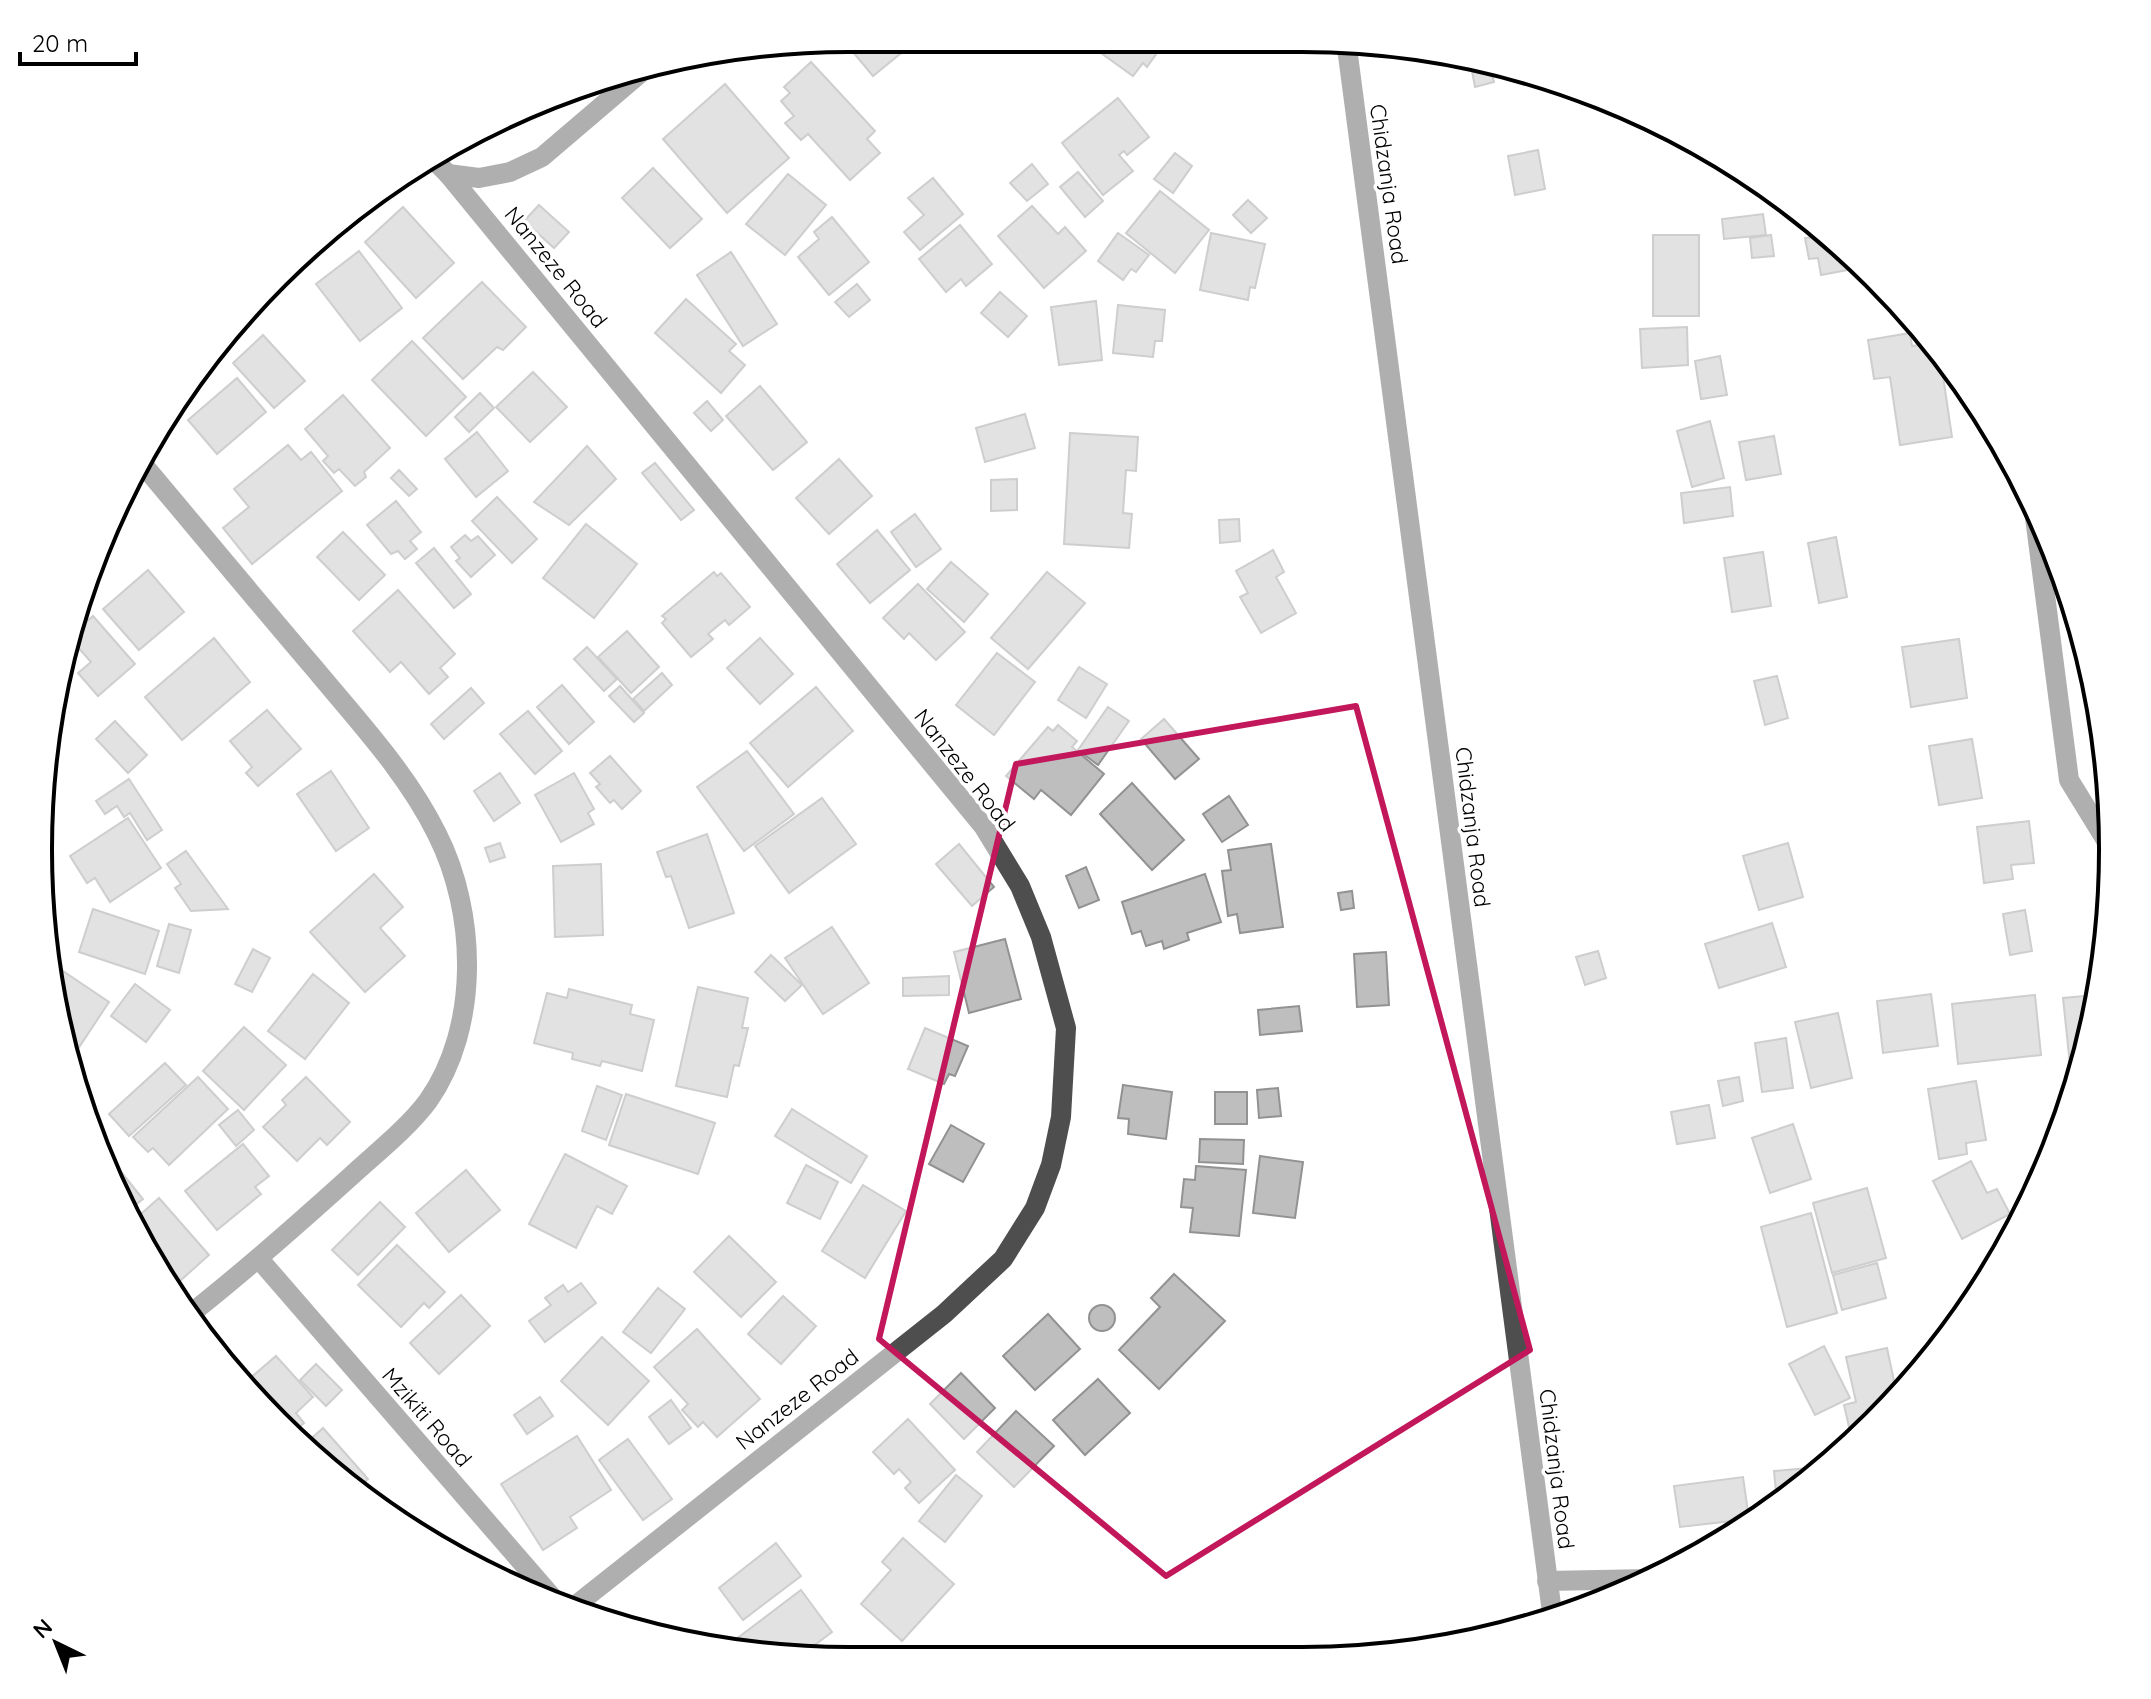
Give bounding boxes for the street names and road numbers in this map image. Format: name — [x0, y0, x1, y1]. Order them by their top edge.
street label: Chidzanja Road — [1364, 102, 1414, 266]
street label: Nanzeze Road — [499, 201, 613, 333]
street label: Nanzeze Road — [908, 703, 1022, 837]
street label: Chidzanja Road — [1449, 745, 1497, 909]
street label: Nanzeze Road — [730, 1342, 864, 1456]
street label: Mzikiti Road — [376, 1362, 478, 1472]
street label: Chidzanja Road — [1533, 1387, 1581, 1551]

